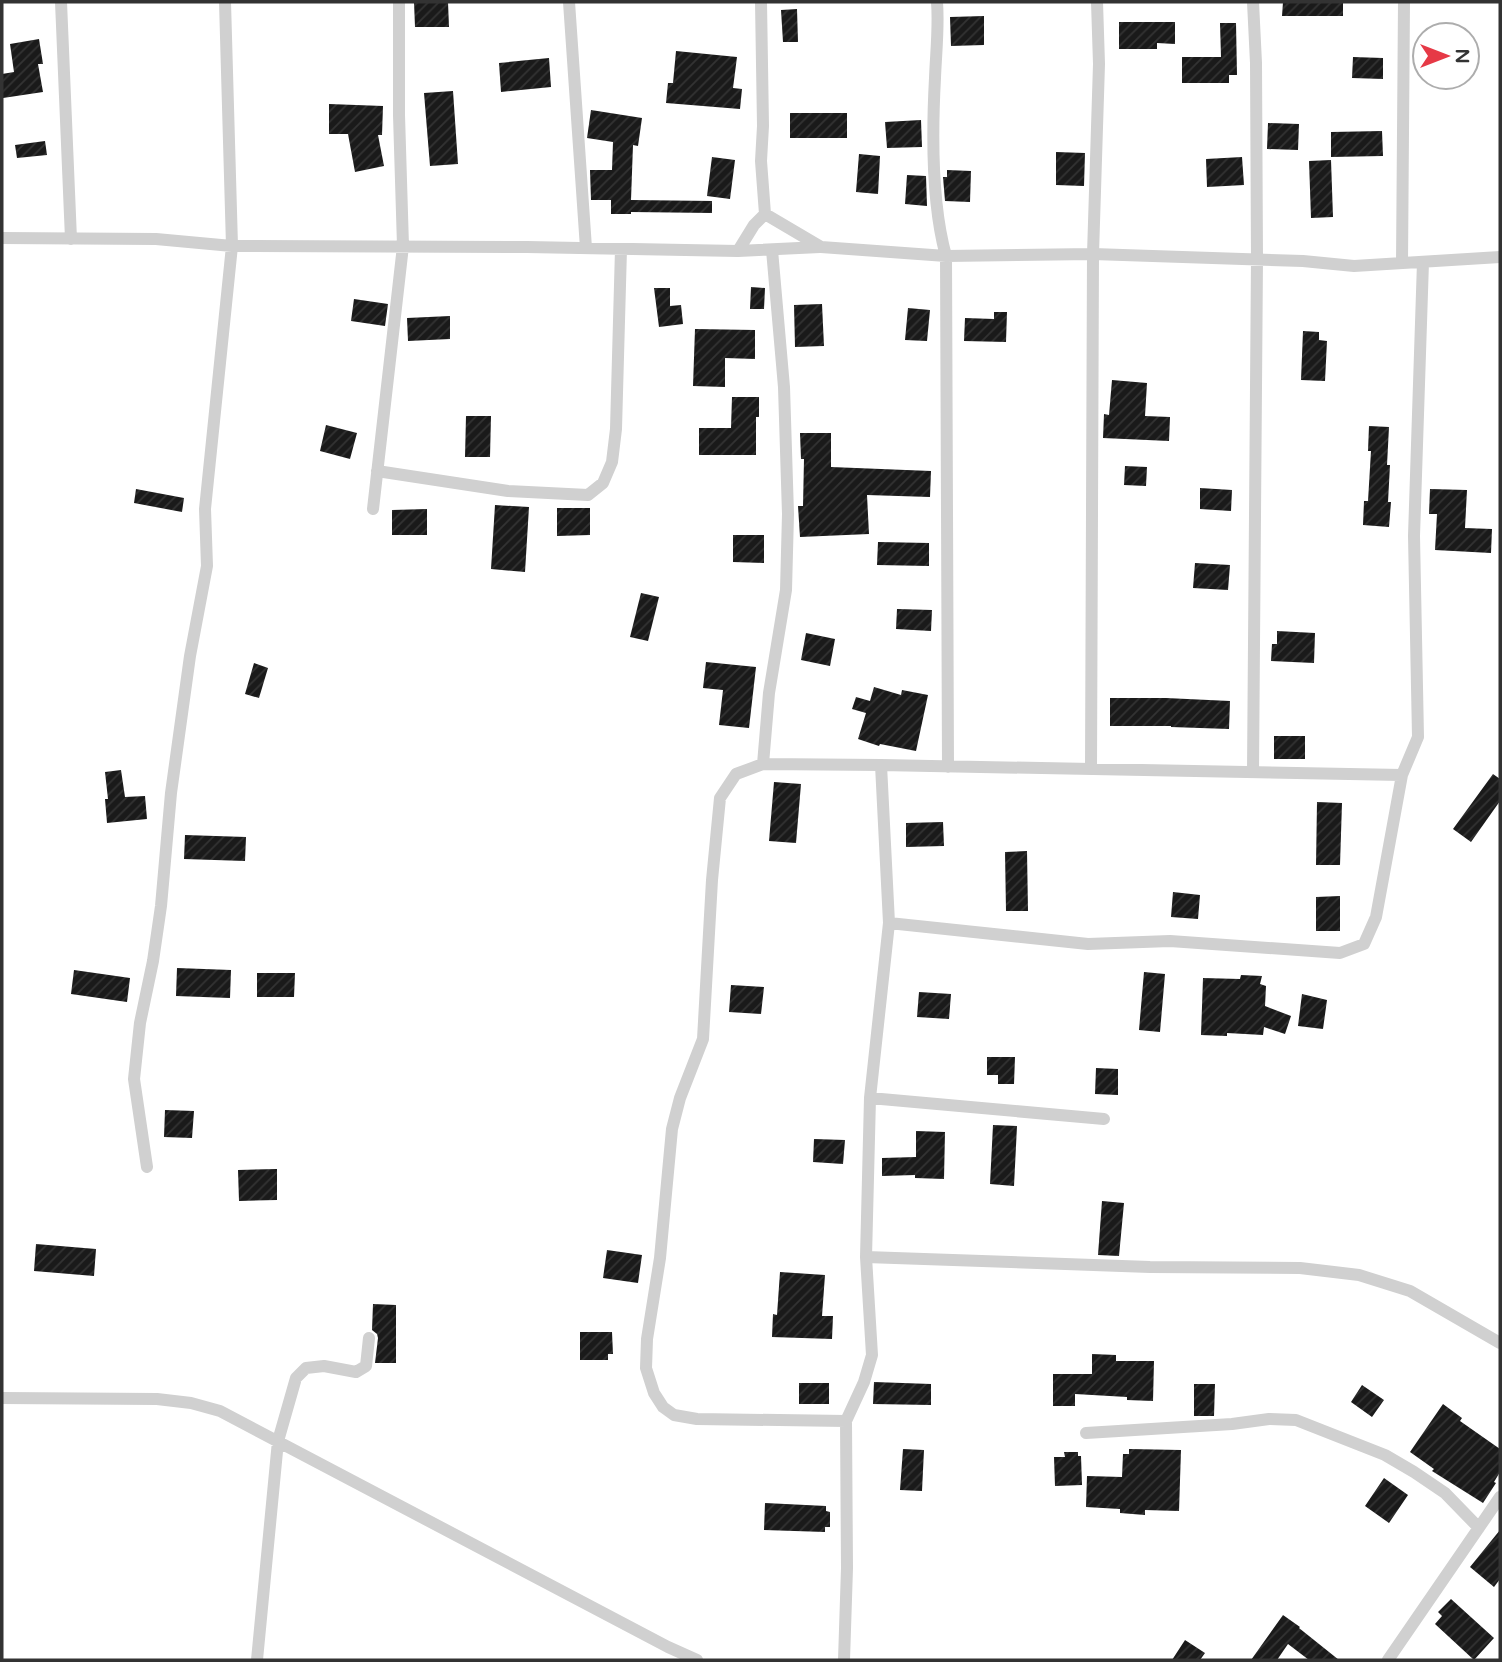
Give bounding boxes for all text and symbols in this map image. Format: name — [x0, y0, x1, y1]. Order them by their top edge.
north arrow — [1411, 21, 1481, 91]
text: N — [1451, 48, 1473, 64]

